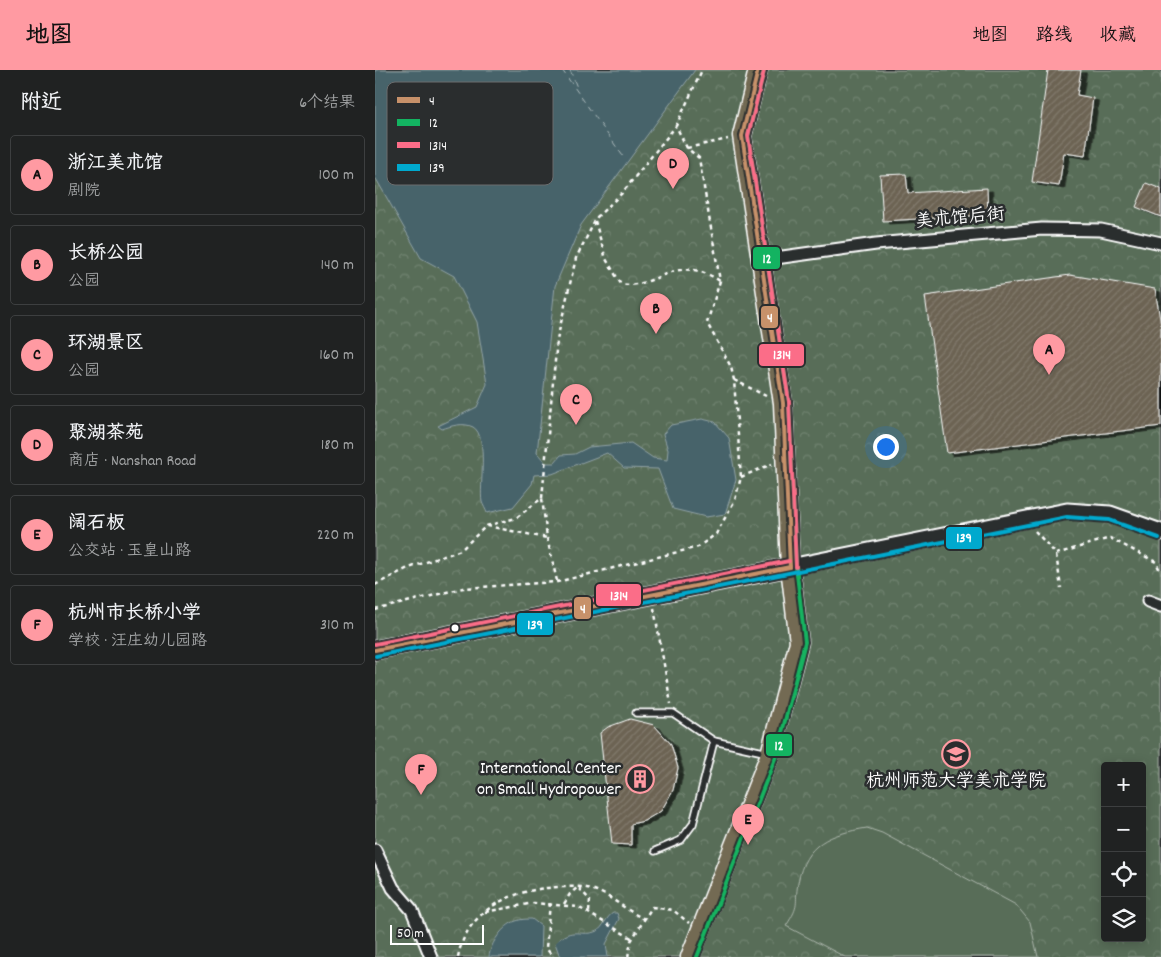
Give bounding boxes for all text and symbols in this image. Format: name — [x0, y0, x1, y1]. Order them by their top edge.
text: 地图 — [25, 20, 73, 54]
text: 地图 — [972, 24, 1008, 49]
text: 路线 — [1036, 24, 1072, 49]
text: 收藏 — [1100, 24, 1136, 49]
legend — [387, 82, 553, 185]
text: 附近 — [20, 89, 62, 119]
text: 6个结果 — [299, 92, 355, 115]
text: 4 — [429, 92, 435, 112]
text: 12 — [429, 114, 438, 134]
text: 1314 — [429, 137, 447, 157]
pin: D — [657, 148, 689, 189]
text: 浙江美术馆 — [68, 151, 163, 178]
text: 139 — [429, 159, 445, 179]
text: A — [33, 164, 41, 187]
text: 100 m — [318, 164, 354, 187]
text: 剧院 — [68, 180, 100, 203]
street label: 美术馆后街 — [914, 203, 1006, 235]
text: 长桥公园 — [68, 241, 144, 268]
line badge: 12 — [752, 246, 781, 270]
text: 12 — [762, 250, 772, 270]
text: B — [33, 254, 41, 277]
text: 140 m — [320, 254, 354, 277]
text: 公园 — [68, 270, 100, 293]
pin: B — [640, 293, 672, 334]
line badge: 4 — [760, 305, 779, 329]
text: 4 — [767, 309, 773, 329]
text: 环湖景区 — [68, 331, 144, 358]
pin: A — [1033, 334, 1065, 375]
line badge: 1314 — [758, 343, 805, 367]
text: C — [33, 344, 41, 367]
text: 160 m — [319, 344, 354, 367]
text: 1314 — [773, 346, 791, 366]
text: 公园 — [68, 360, 100, 383]
pin: C — [560, 384, 592, 425]
text: 聚湖茶苑 — [68, 421, 144, 448]
text: D — [33, 434, 41, 457]
text: 180 m — [321, 434, 354, 457]
your location — [873, 434, 899, 460]
text: 商店 · Nanshan Road — [68, 450, 196, 473]
text: 阔石板 — [68, 511, 125, 538]
text: E — [33, 524, 41, 547]
text: 220 m — [317, 524, 354, 547]
line badge: 139 — [945, 526, 983, 550]
text: 139 — [956, 529, 972, 549]
text: 公交站 · 玉皇山路 — [68, 540, 191, 563]
line badge: 1314 — [595, 583, 642, 607]
text: 1314 — [610, 587, 628, 607]
line badge: 4 — [573, 596, 592, 620]
text: 4 — [580, 600, 586, 620]
text: 杭州市长桥小学 — [68, 601, 201, 628]
line badge: 139 — [516, 612, 554, 636]
text: F — [33, 614, 41, 637]
text: 310 m — [320, 614, 354, 637]
text: 139 — [527, 616, 543, 636]
unlabelled marker — [450, 623, 460, 633]
text: 学校 · 汪庄幼儿园路 — [68, 630, 207, 653]
line badge: 12 — [765, 733, 793, 757]
text: 12 — [774, 737, 784, 757]
school or university icon: 杭州师范大学美术学院 — [941, 739, 971, 769]
pin: F — [405, 754, 437, 795]
place label: International Center on Small Hydropower — [477, 757, 621, 803]
map controls — [1101, 762, 1146, 942]
button: + — [1101, 762, 1146, 807]
building icon: International Center on Small Hydropower — [625, 764, 655, 794]
place label: 杭州师范大学美术学院 — [866, 770, 1046, 795]
pin: E — [732, 804, 764, 845]
button: − — [1101, 807, 1146, 852]
button: locate — [1101, 852, 1146, 897]
button: layers — [1101, 897, 1146, 942]
scale bar — [390, 922, 484, 945]
text: 50 m — [397, 924, 424, 944]

